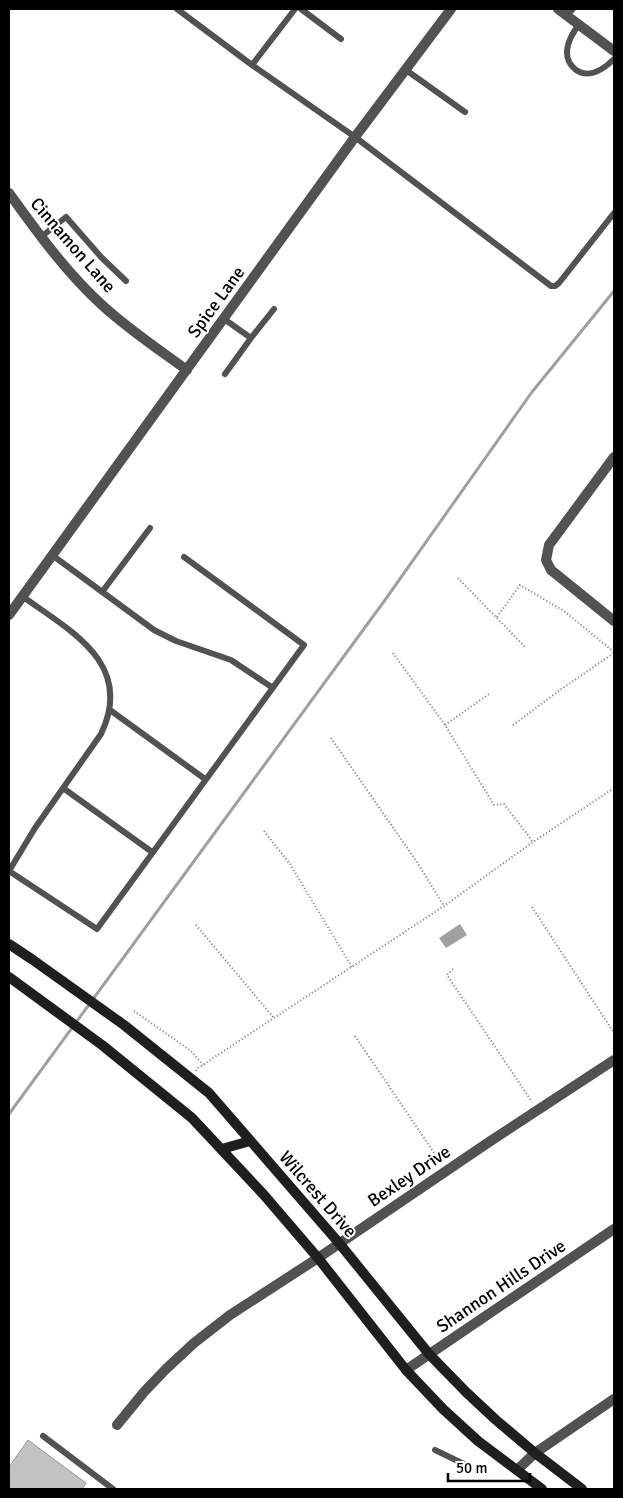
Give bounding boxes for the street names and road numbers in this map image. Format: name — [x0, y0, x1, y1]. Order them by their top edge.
street label: Cinnamon Lane — [26, 193, 120, 297]
street label: Spice Lane — [183, 262, 249, 342]
street label: Bexley Drive — [364, 1140, 454, 1212]
street label: Wilcrest Drive — [274, 1146, 362, 1242]
street label: Shannon Hills Drive — [432, 1235, 570, 1337]

